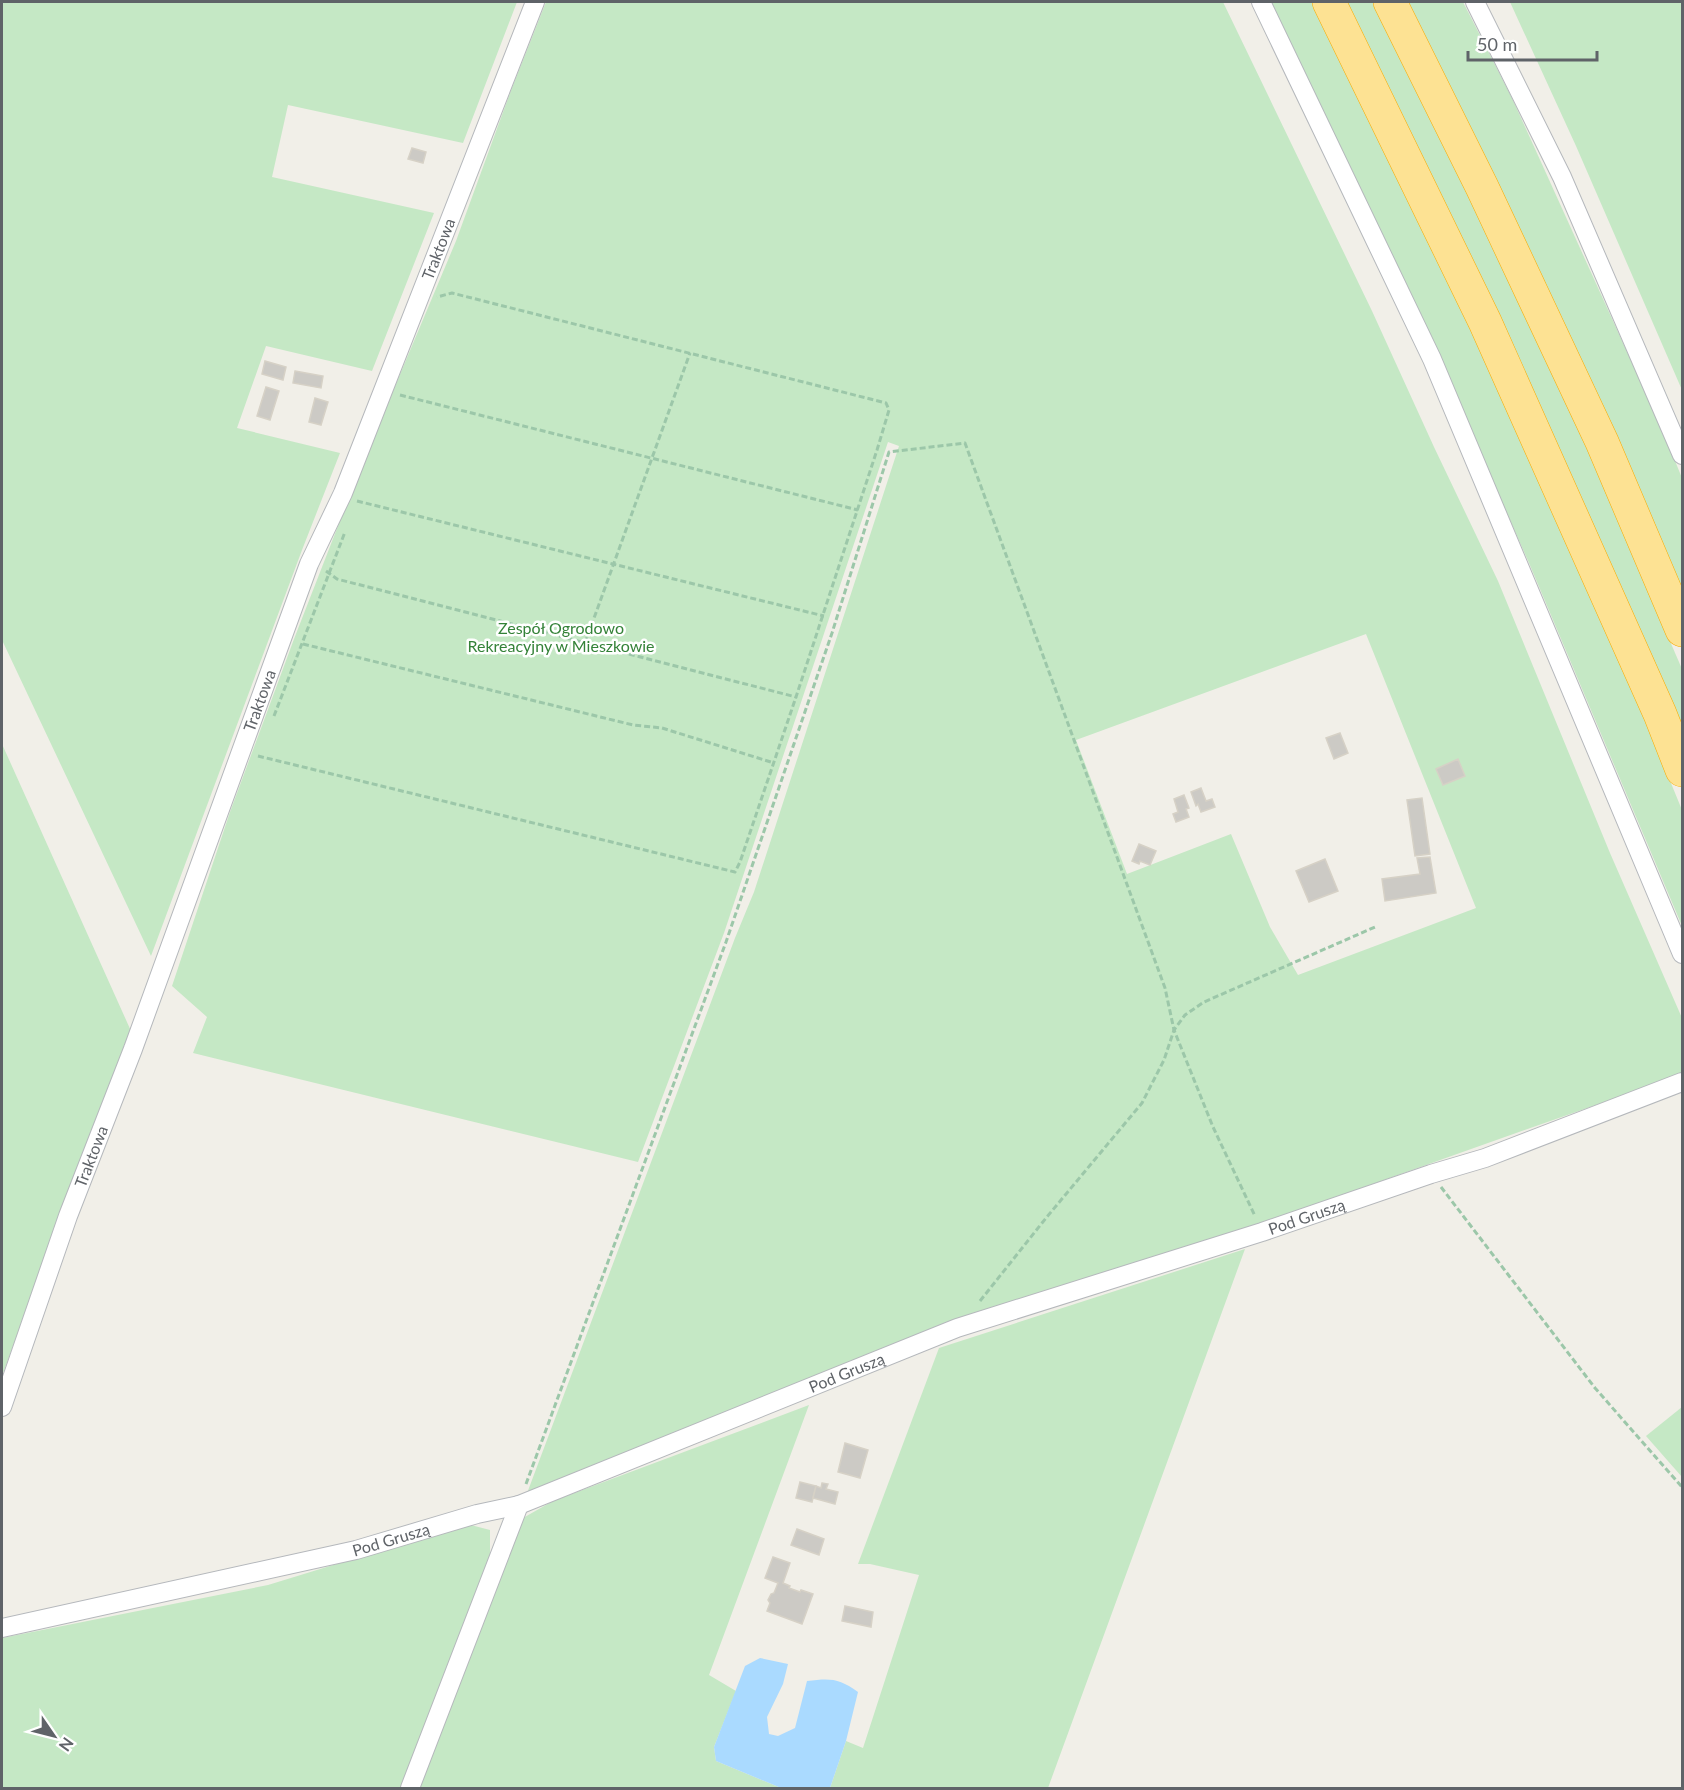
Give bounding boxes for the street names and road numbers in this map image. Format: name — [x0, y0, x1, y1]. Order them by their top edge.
street label: Traktowa — [417, 215, 459, 282]
street label: Traktowa — [239, 667, 279, 734]
street label: Traktowa — [70, 1123, 111, 1190]
street label: Pod Gruszą — [1266, 1194, 1347, 1238]
street label: Pod Gruszą — [806, 1348, 887, 1396]
street label: Pod Gruszą — [350, 1519, 432, 1560]

